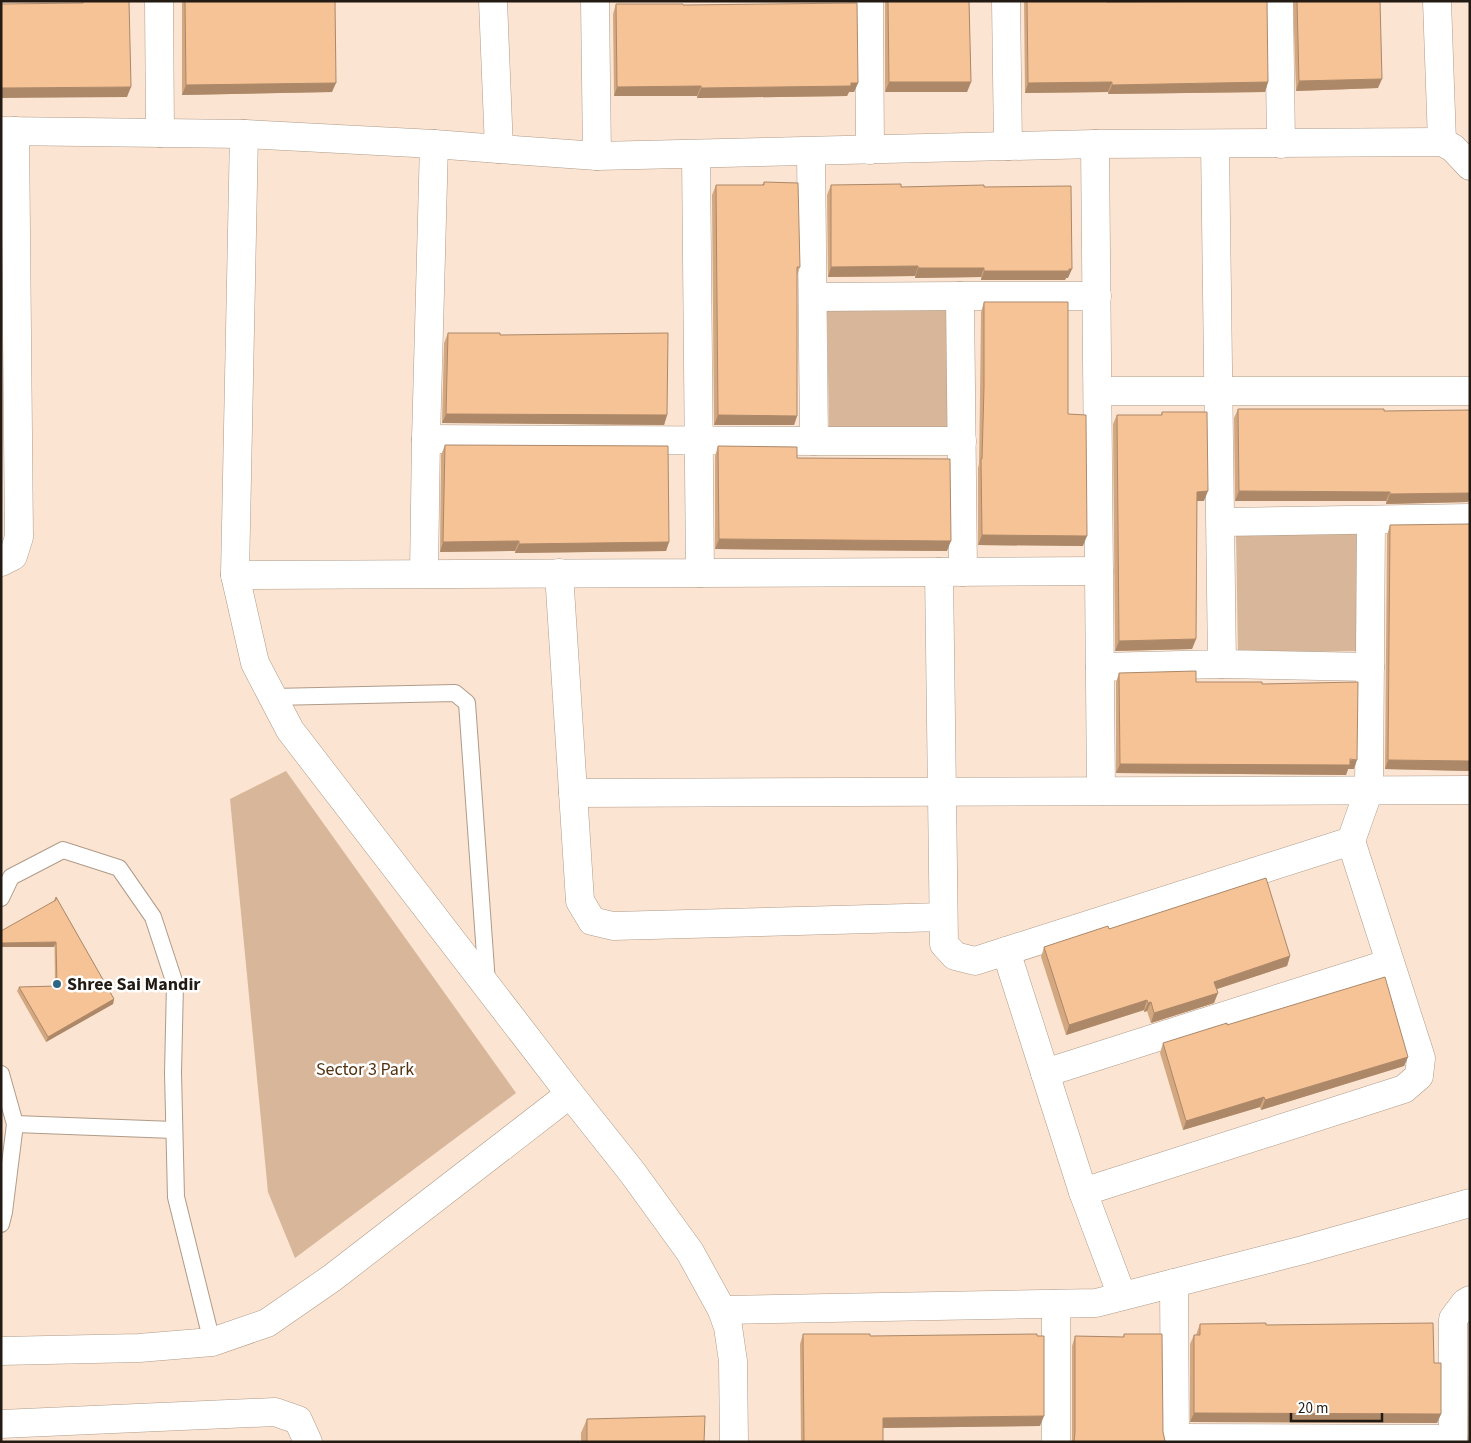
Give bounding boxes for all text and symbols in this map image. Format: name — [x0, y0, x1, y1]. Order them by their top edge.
place label: Shree Sai Mandir — [67, 972, 201, 997]
marker: Shree Sai Mandir — [51, 978, 63, 990]
park label: Sector 3 Park — [316, 1057, 414, 1082]
scale bar — [1291, 1390, 1382, 1422]
text: 20 m — [1298, 1398, 1328, 1419]

